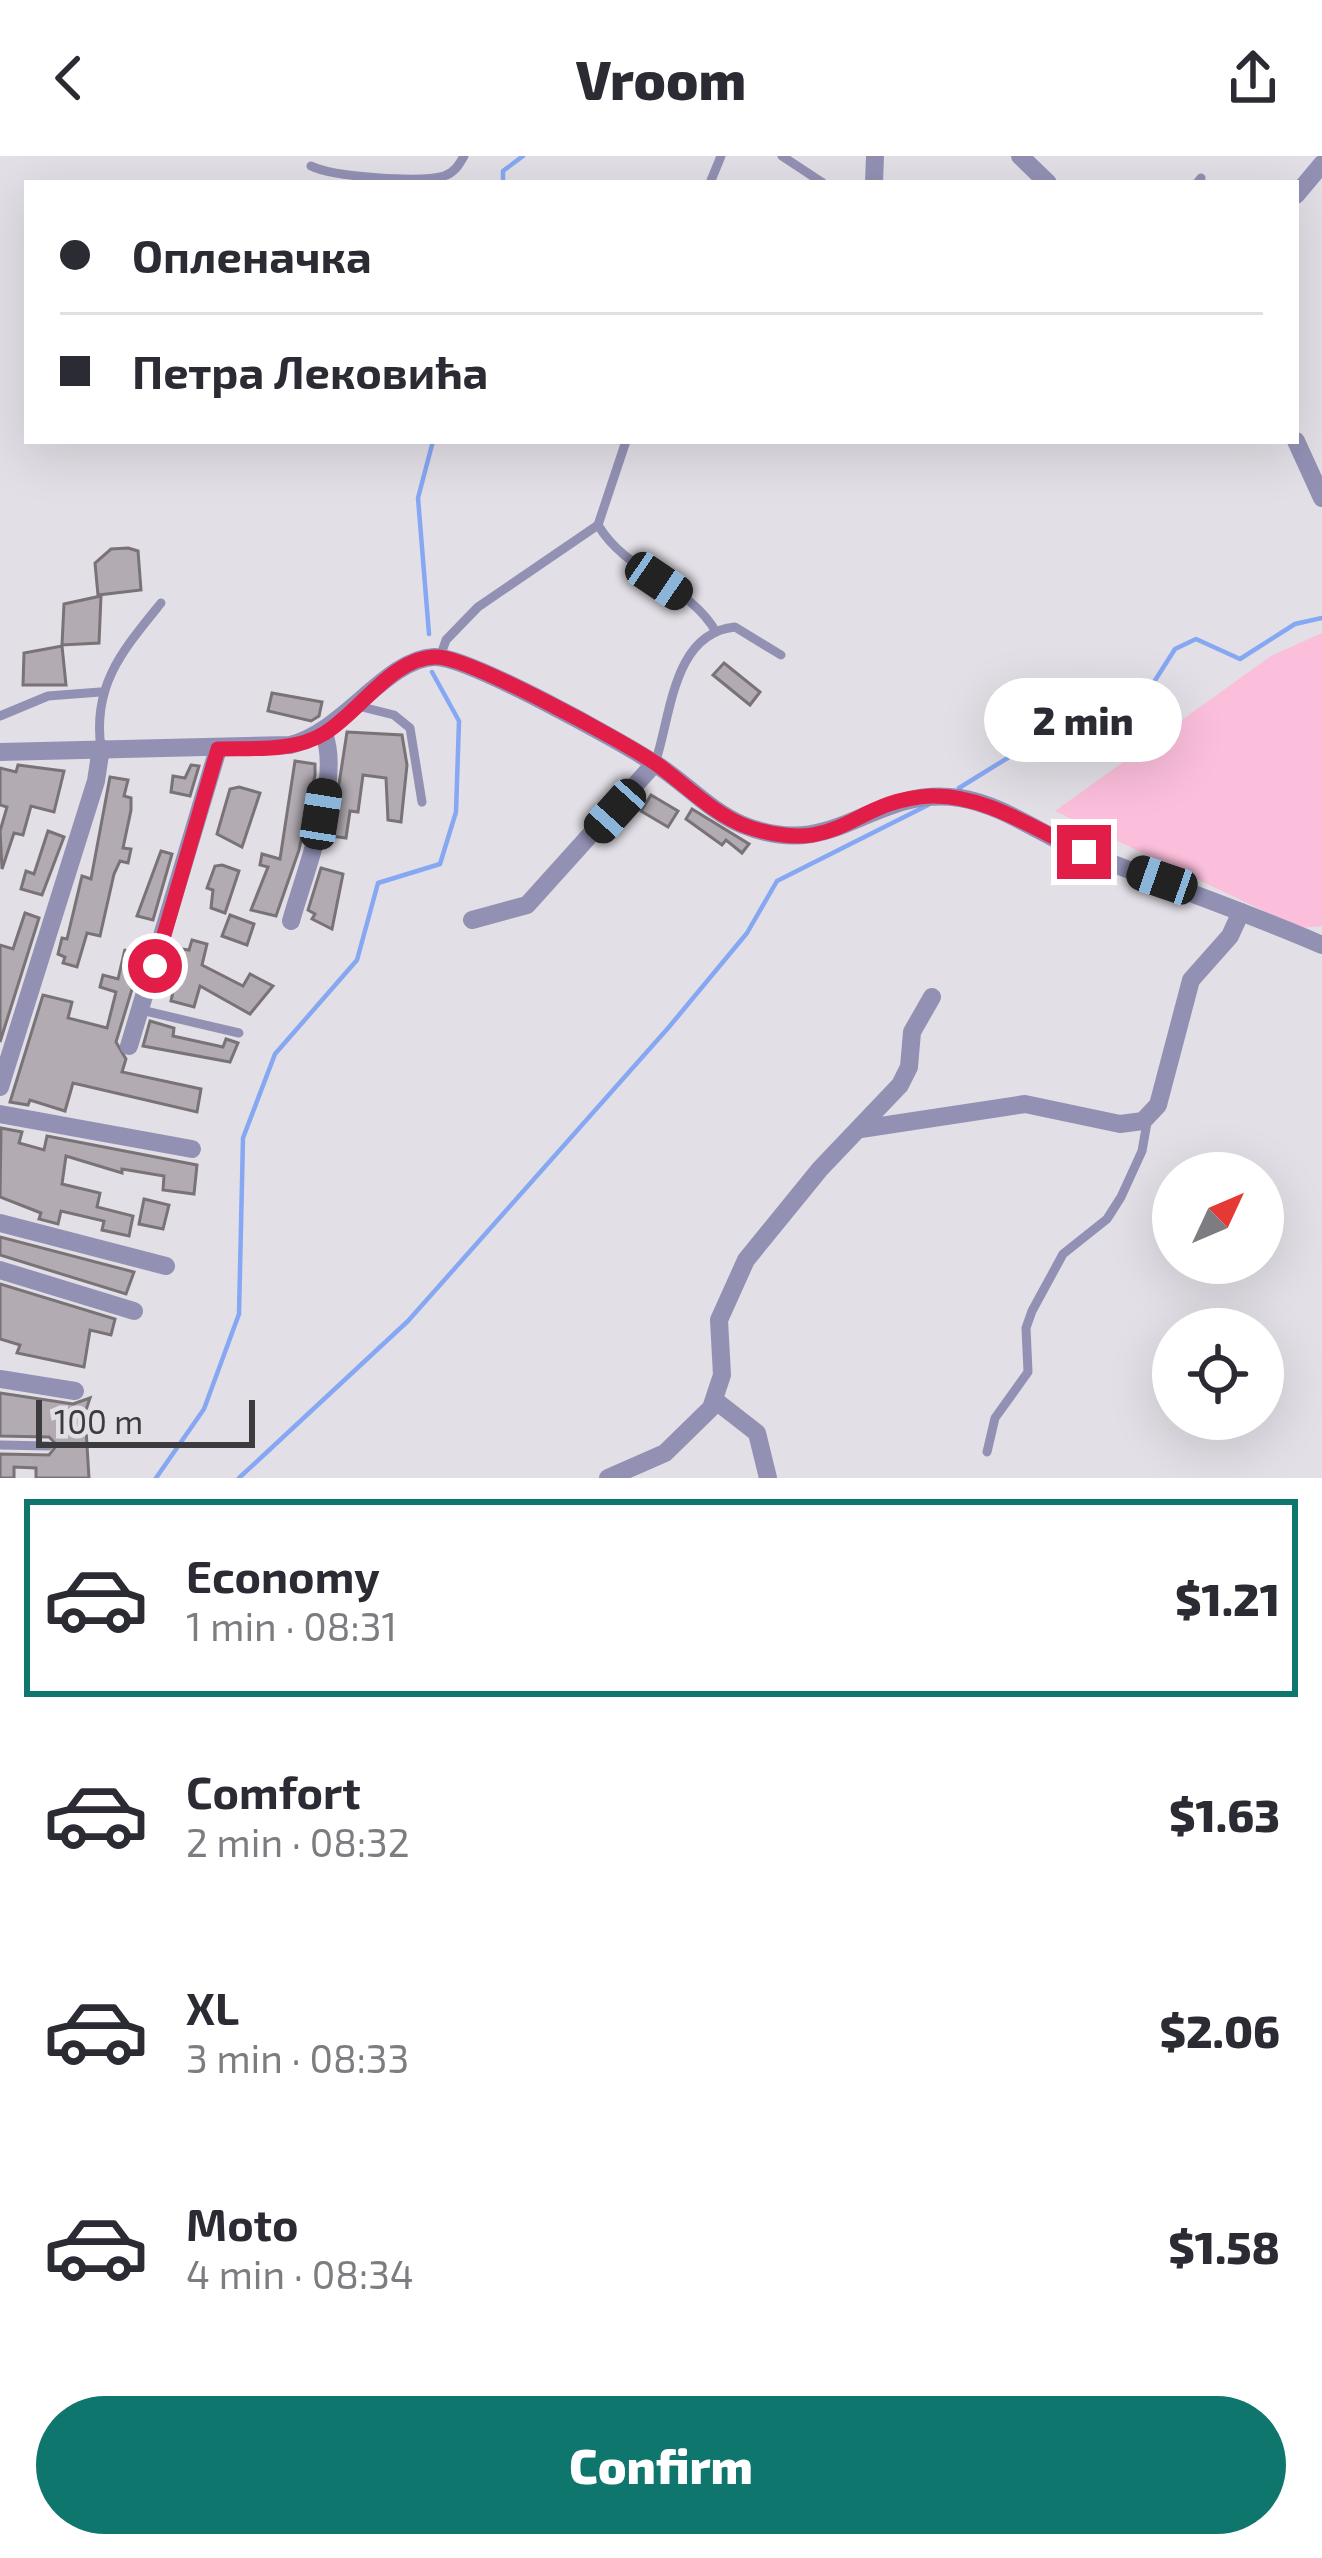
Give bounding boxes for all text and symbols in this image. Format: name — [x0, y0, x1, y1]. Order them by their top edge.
icon: back — [36, 45, 102, 111]
icon: share — [1220, 45, 1286, 111]
text: Vroom — [576, 46, 746, 111]
text: Опленачка — [132, 228, 372, 282]
text: Петра Лековића — [132, 344, 488, 398]
car — [619, 546, 699, 616]
callout: 2 min — [985, 678, 1183, 762]
text: 2 min — [1032, 696, 1134, 743]
car — [578, 772, 652, 850]
car — [298, 776, 344, 852]
route end — [1057, 825, 1111, 879]
car — [1122, 851, 1202, 909]
route start — [128, 939, 182, 993]
north arrow — [1152, 1152, 1284, 1284]
map controls — [1152, 1152, 1284, 1440]
button: locate — [1152, 1308, 1284, 1440]
scale bar — [36, 1394, 255, 1447]
text: 100 m — [54, 1401, 143, 1441]
icon: car — [42, 1544, 150, 1652]
text: Economy — [186, 1548, 380, 1602]
text: $1.21 — [1175, 1571, 1280, 1625]
text: 1 min · 08:31 — [186, 1602, 397, 1649]
icon: car — [42, 1760, 150, 1868]
text: Comfort — [186, 1764, 361, 1818]
text: $1.63 — [1169, 1787, 1280, 1841]
text: 2 min · 08:32 — [186, 1818, 410, 1865]
icon: car — [42, 1976, 150, 2084]
text: XL — [186, 1980, 239, 2034]
text: $2.06 — [1160, 2003, 1280, 2057]
text: 3 min · 08:33 — [186, 2034, 409, 2081]
icon: car — [42, 2192, 150, 2300]
text: Moto — [186, 2196, 299, 2250]
text: $1.58 — [1168, 2219, 1280, 2273]
text: 4 min · 08:34 — [186, 2250, 414, 2297]
button: Confirm — [36, 2396, 1286, 2534]

